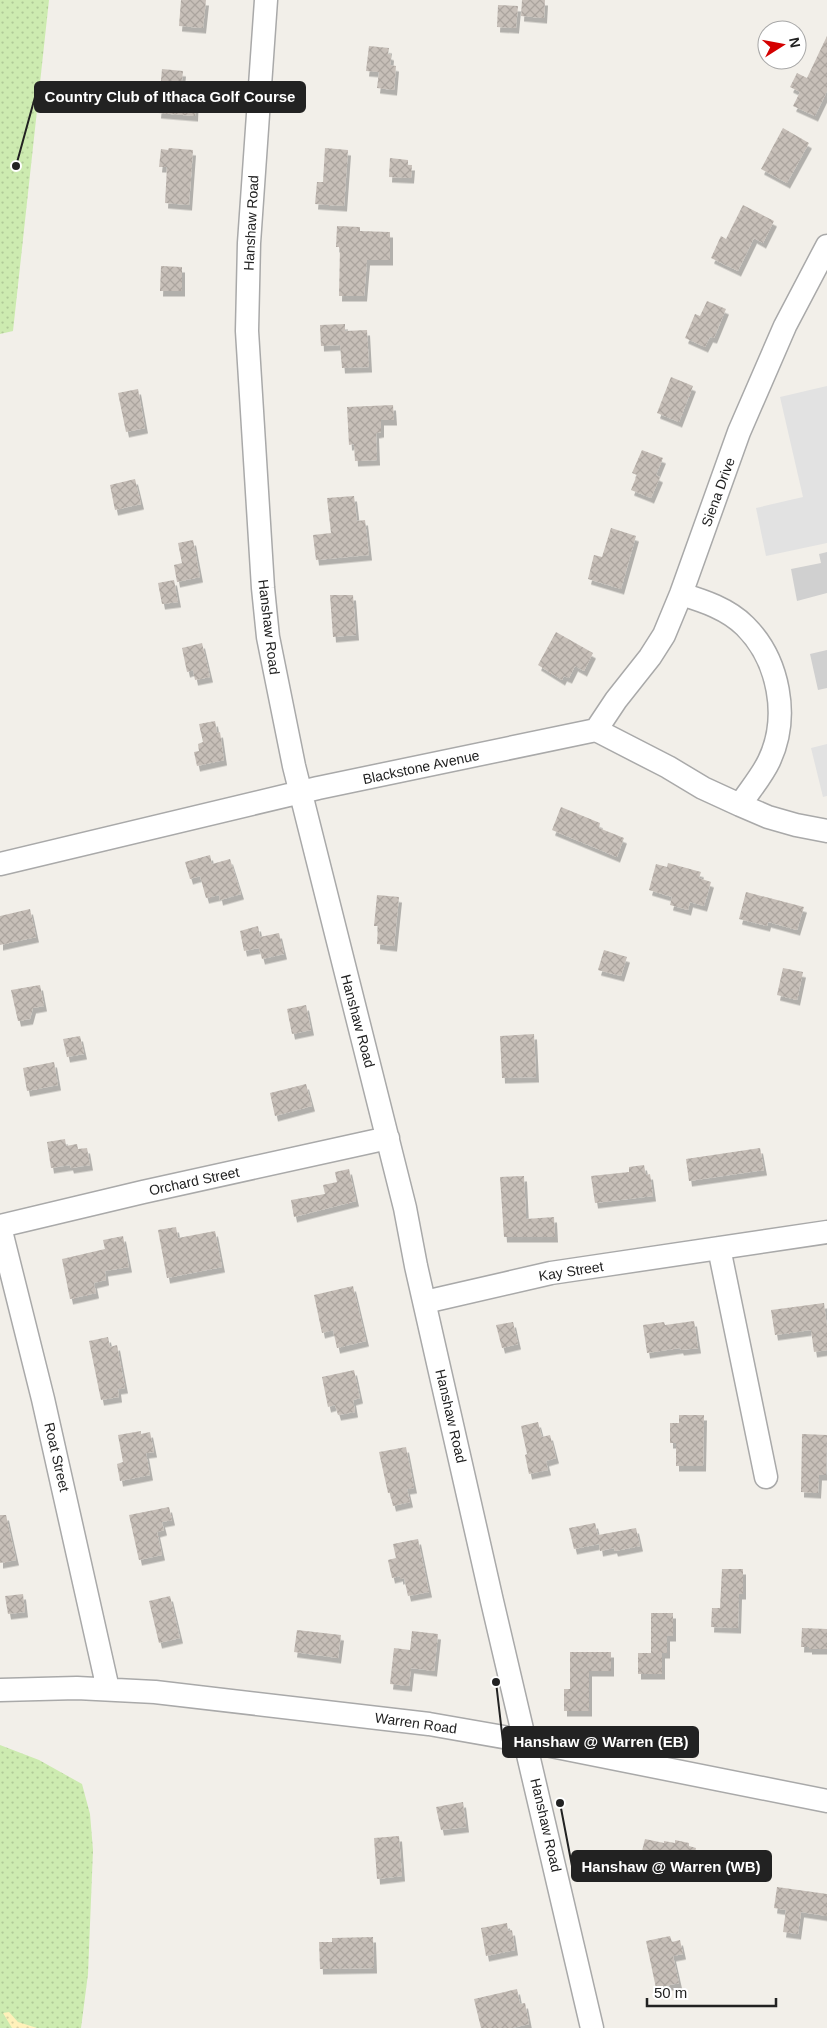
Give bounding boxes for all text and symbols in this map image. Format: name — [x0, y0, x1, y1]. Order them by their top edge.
north arrow — [757, 20, 807, 70]
text: N — [786, 36, 804, 49]
callout: Country Club of Ithaca Golf Course — [35, 82, 305, 112]
text: Country Club of Ithaca Golf Course — [45, 88, 295, 105]
street label: Hanshaw Road — [241, 175, 261, 271]
street label: Siena Drive — [698, 455, 738, 529]
street label: Hanshaw Road — [255, 579, 283, 675]
street label: Blackstone Avenue — [361, 747, 481, 787]
street label: Hanshaw Road — [338, 973, 378, 1069]
street label: Orchard Street — [147, 1164, 241, 1198]
street label: Kay Street — [537, 1258, 605, 1284]
street label: Hanshaw Road — [432, 1368, 470, 1464]
street label: Roat Street — [41, 1421, 73, 1493]
street label: Warren Road — [374, 1709, 458, 1737]
callout: Hanshaw @ Warren (EB) — [503, 1727, 698, 1757]
text: Hanshaw @ Warren (EB) — [514, 1733, 688, 1750]
street label: Hanshaw Road — [527, 1777, 565, 1873]
callout: Hanshaw @ Warren (WB) — [572, 1851, 771, 1881]
text: Hanshaw @ Warren (WB) — [581, 1858, 761, 1875]
scale bar — [647, 1976, 776, 2008]
text: 50 m — [654, 1984, 687, 2001]

